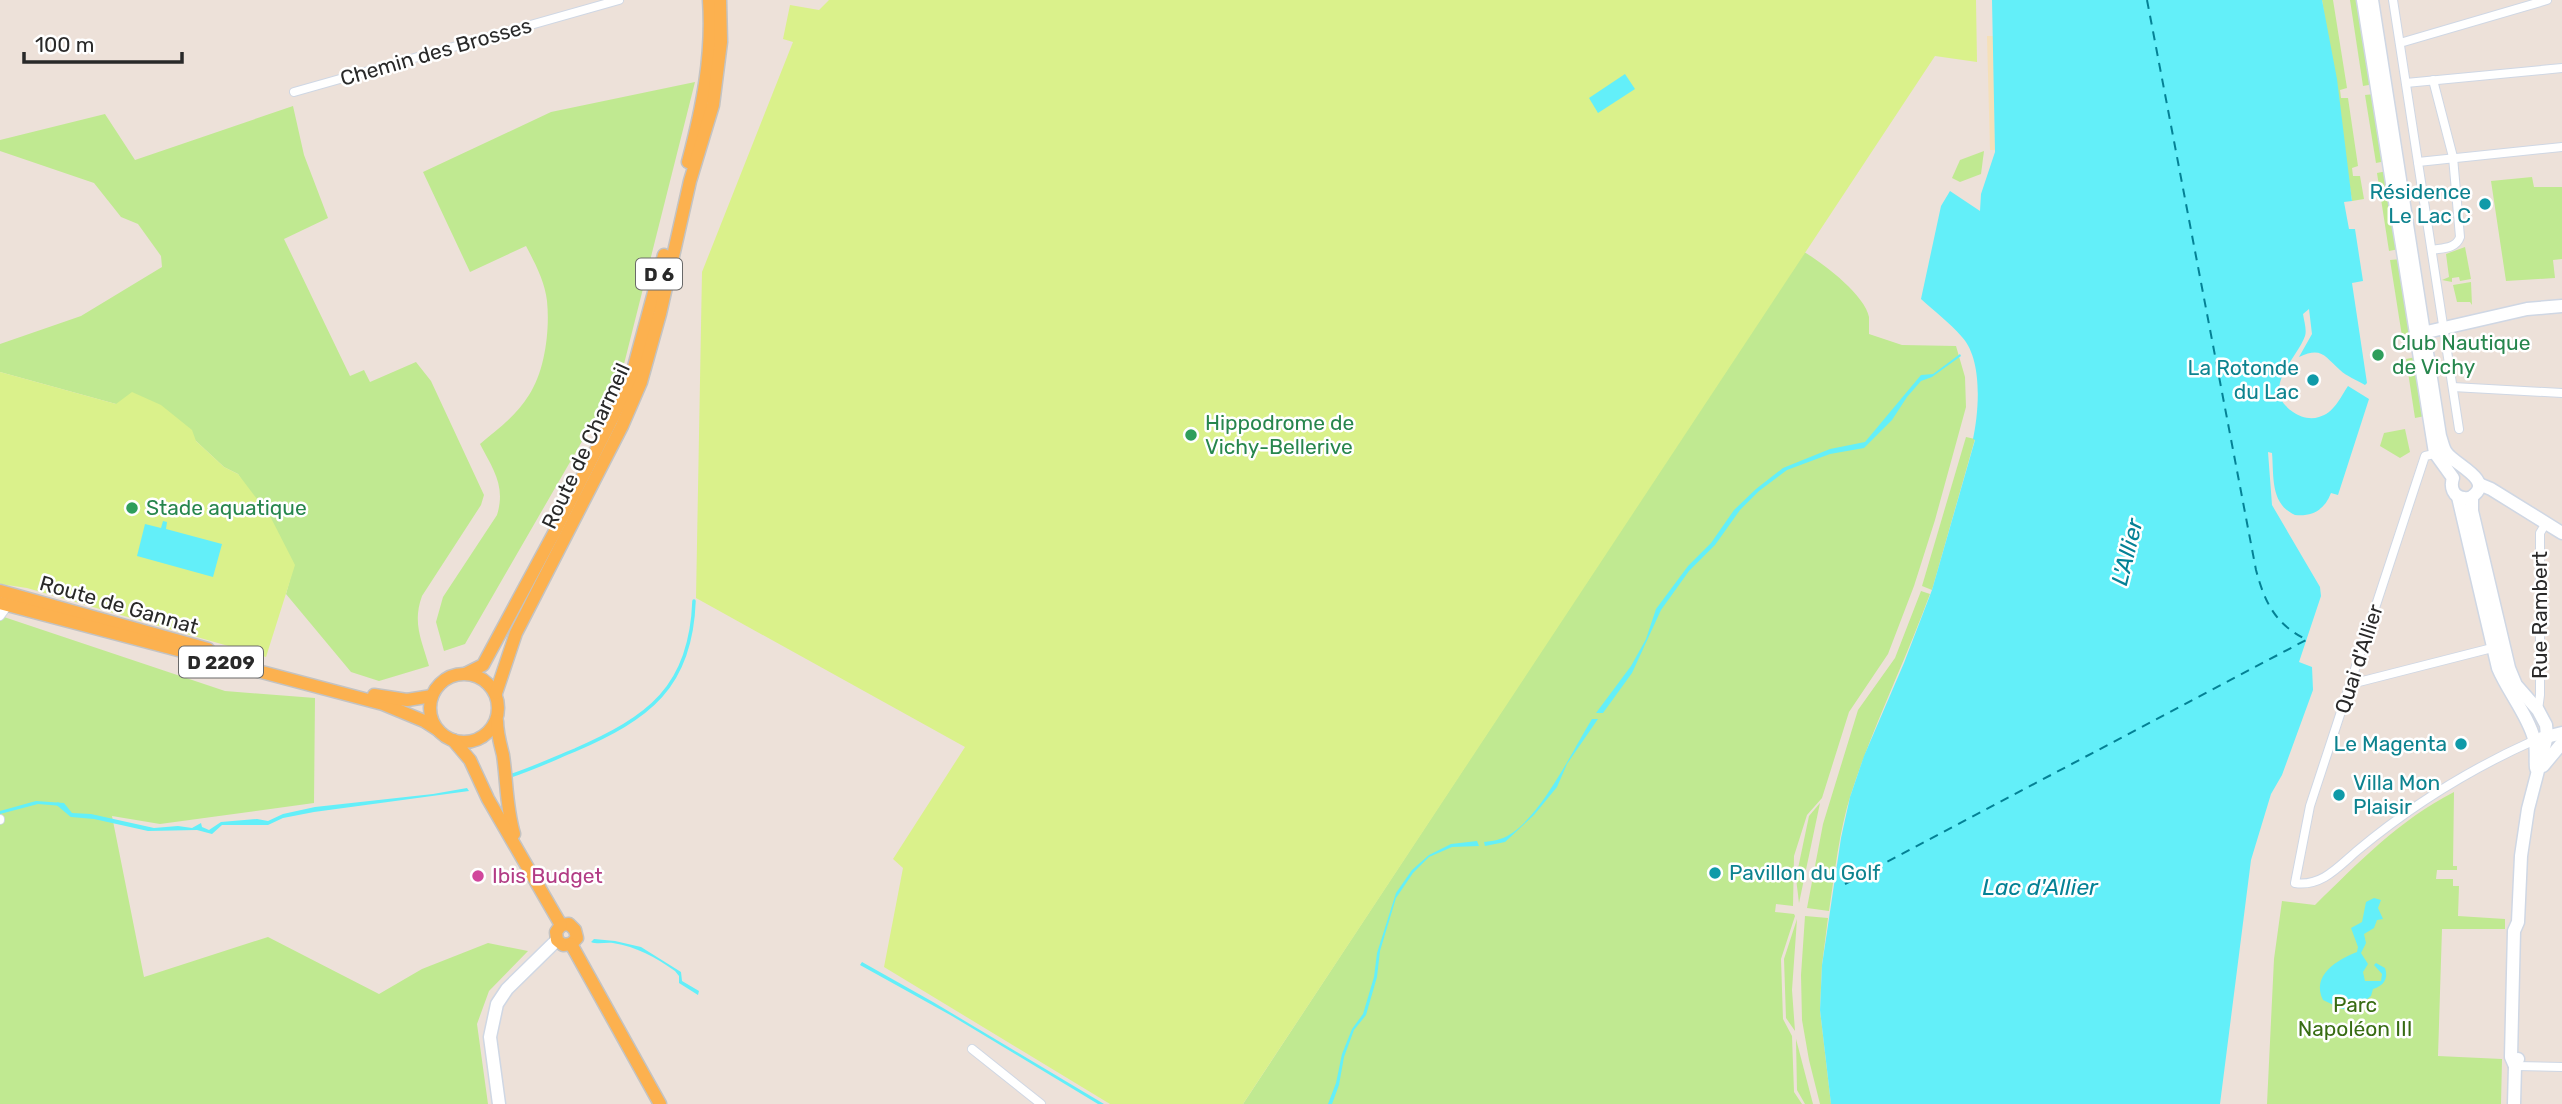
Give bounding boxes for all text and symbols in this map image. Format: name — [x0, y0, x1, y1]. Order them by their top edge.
street label: Chemin des Brosses — [337, 12, 534, 91]
scale bar — [24, 21, 182, 65]
text: 100 m — [35, 32, 94, 57]
place label: Résidence Le Lac C — [2369, 179, 2471, 228]
marker: Résidence Le Lac C — [2477, 196, 2493, 212]
road number: D 6 — [636, 258, 682, 290]
place label: Club Nautique de Vichy — [2392, 330, 2530, 379]
marker: Club Nautique de Vichy — [2370, 347, 2386, 363]
place label: La Rotonde du Lac — [2188, 355, 2299, 404]
street label: Route de Charmeil — [536, 359, 635, 533]
marker: La Rotonde du Lac — [2305, 372, 2321, 388]
place label: Hippodrome de Vichy-Bellerive — [1205, 410, 1354, 459]
marker: Hippodrome de Vichy-Bellerive — [1183, 427, 1199, 443]
place label: Stade aquatique — [146, 495, 307, 520]
marker: Stade aquatique — [124, 500, 140, 516]
water label: L'Allier — [2105, 515, 2149, 588]
street label: Rue Rambert — [2527, 551, 2552, 679]
street label: Route de Gannat — [37, 570, 201, 639]
street label: Quai d'Allier — [2329, 601, 2388, 717]
road number: D 2209 — [179, 646, 263, 678]
place label: Le Magenta — [2334, 731, 2447, 756]
marker: Le Magenta — [2453, 736, 2469, 752]
place label: Villa Mon Plaisir — [2353, 770, 2440, 819]
marker: Villa Mon Plaisir — [2331, 787, 2347, 803]
place label: Pavillon du Golf — [1729, 860, 1880, 885]
place label: Ibis Budget — [492, 863, 603, 888]
marker: Pavillon du Golf — [1707, 865, 1723, 881]
marker: Ibis Budget — [470, 868, 486, 884]
water label: Lac d'Allier — [1982, 873, 2099, 901]
park label: Parc Napoléon III — [2298, 992, 2412, 1041]

